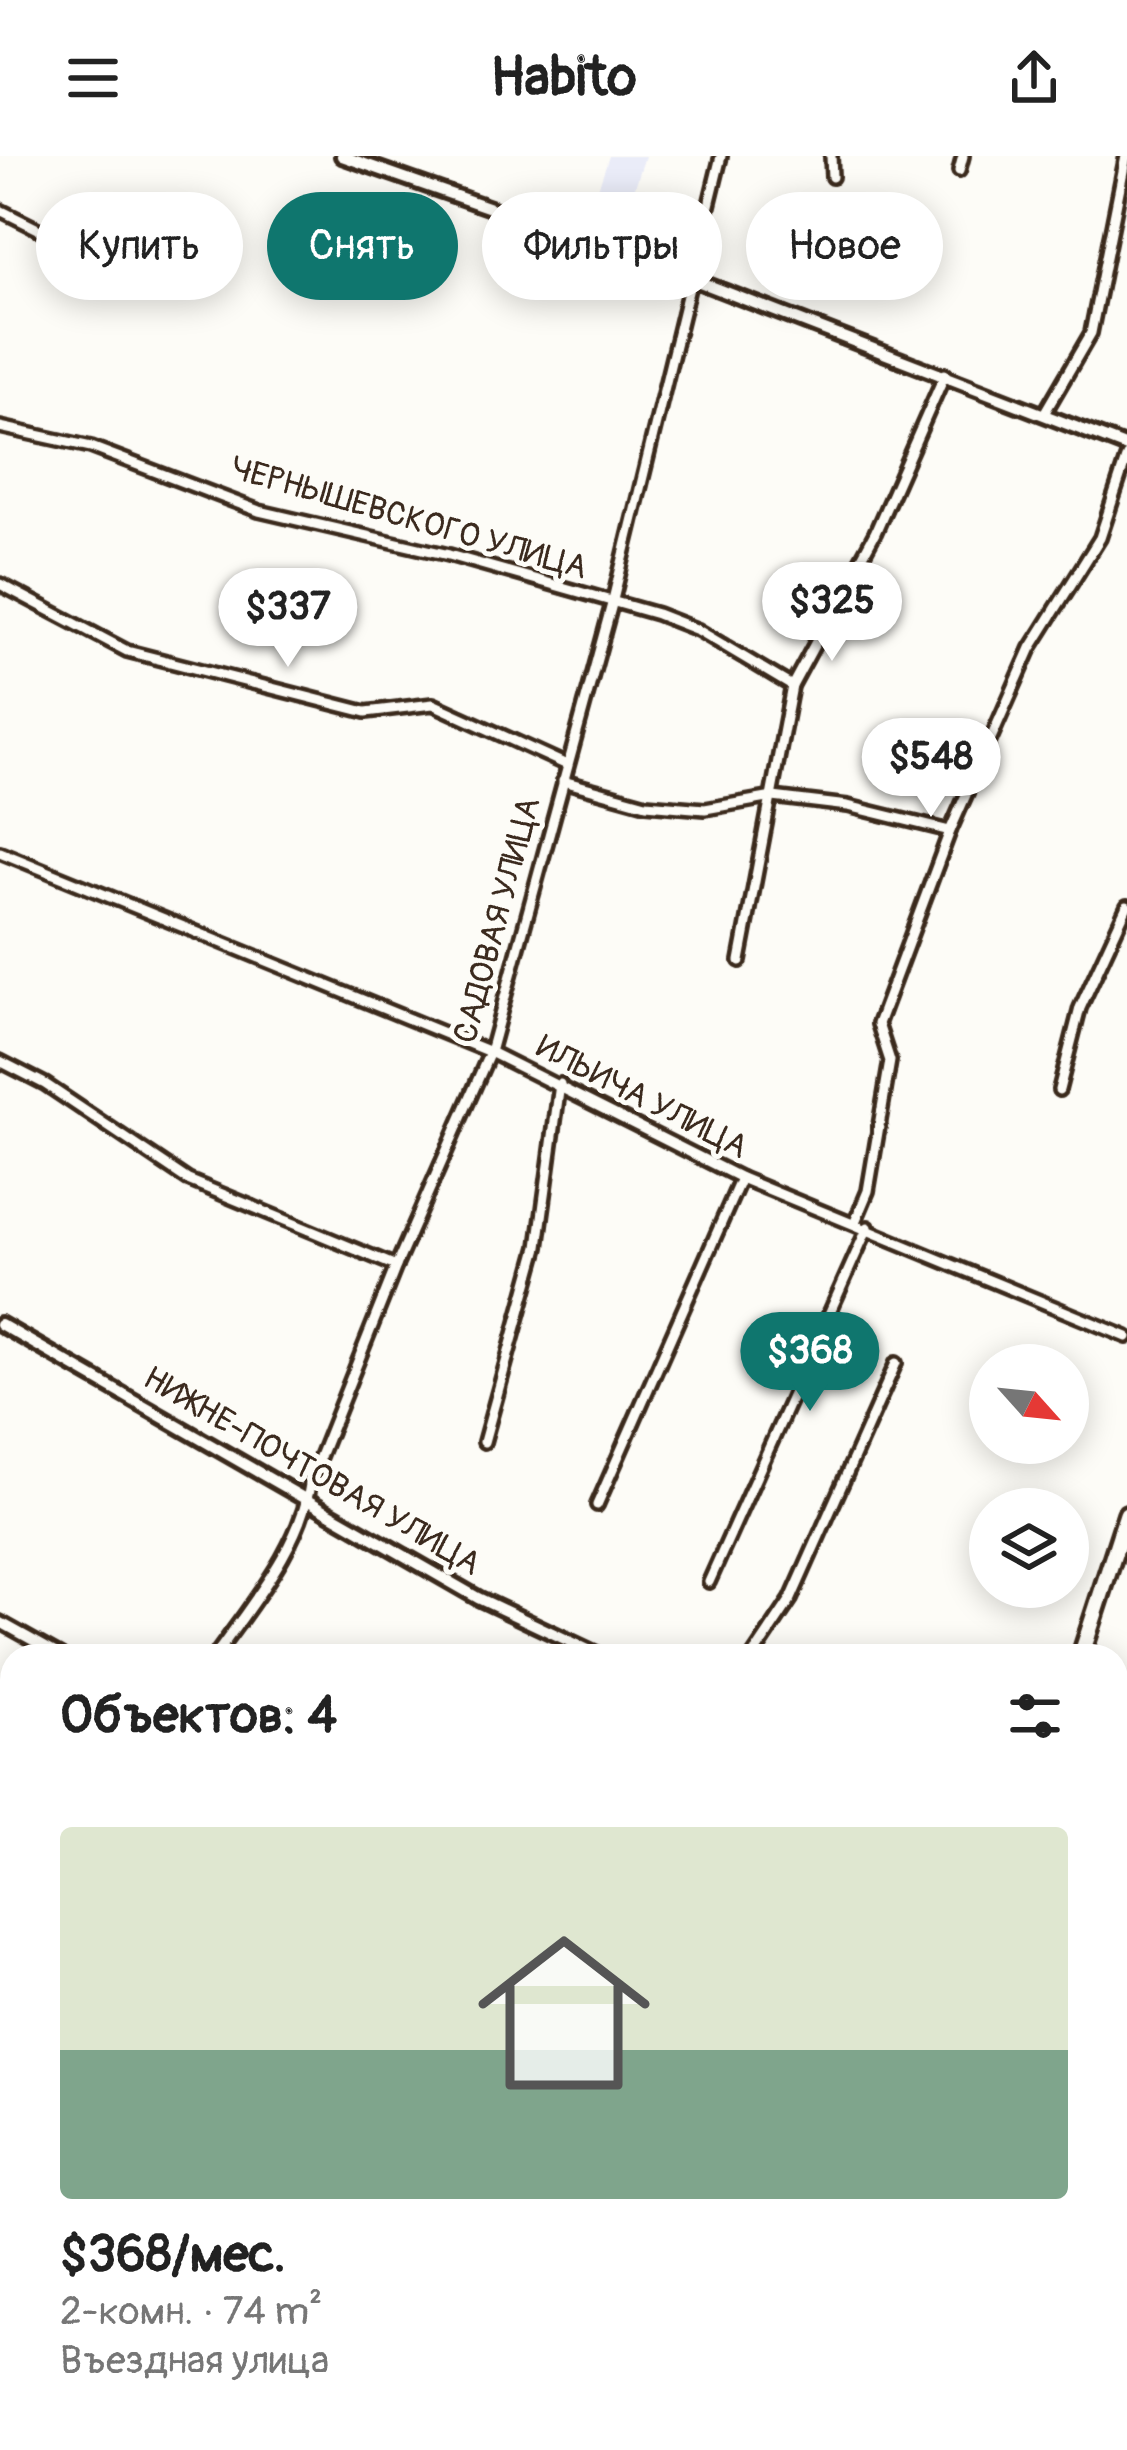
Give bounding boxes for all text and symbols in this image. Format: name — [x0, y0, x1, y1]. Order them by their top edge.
text: Habito — [490, 44, 637, 112]
icon: menu — [60, 45, 126, 111]
icon: share — [1001, 45, 1067, 111]
chip: Купить — [36, 192, 243, 300]
chip: Снять — [267, 192, 458, 300]
chip: Фильтры — [482, 192, 722, 300]
chip: Новое — [746, 192, 943, 300]
street label: ЧЕРНЫШЕВСКОГО УЛИЦА — [226, 447, 592, 589]
pin: $325 — [761, 562, 903, 664]
pin: $337 — [217, 568, 359, 670]
text: $325 — [789, 576, 875, 625]
text: $337 — [245, 582, 331, 631]
pin: $548 — [860, 718, 1002, 820]
text: $548 — [889, 732, 973, 781]
street label: САДОВАЯ УЛИЦА — [444, 792, 550, 1048]
street label: ИЛЬИЧА УЛИЦА — [529, 1026, 755, 1168]
pin: $368 — [739, 1312, 881, 1414]
text: $368 — [767, 1326, 853, 1375]
north arrow — [969, 1344, 1089, 1464]
map controls — [969, 1344, 1089, 1608]
street label: НИЖНЕ-ПОЧТОВАЯ УЛИЦА — [136, 1357, 488, 1585]
button: layers — [969, 1488, 1089, 1608]
icon: filters — [1002, 1683, 1068, 1749]
text: Объектов: 4 — [60, 1684, 337, 1748]
icon: home — [456, 1905, 672, 2121]
text: $368/мес. — [60, 2223, 286, 2287]
text: 2-комн. · 74 m² — [60, 2287, 322, 2336]
text: Въездная улица — [60, 2336, 329, 2385]

